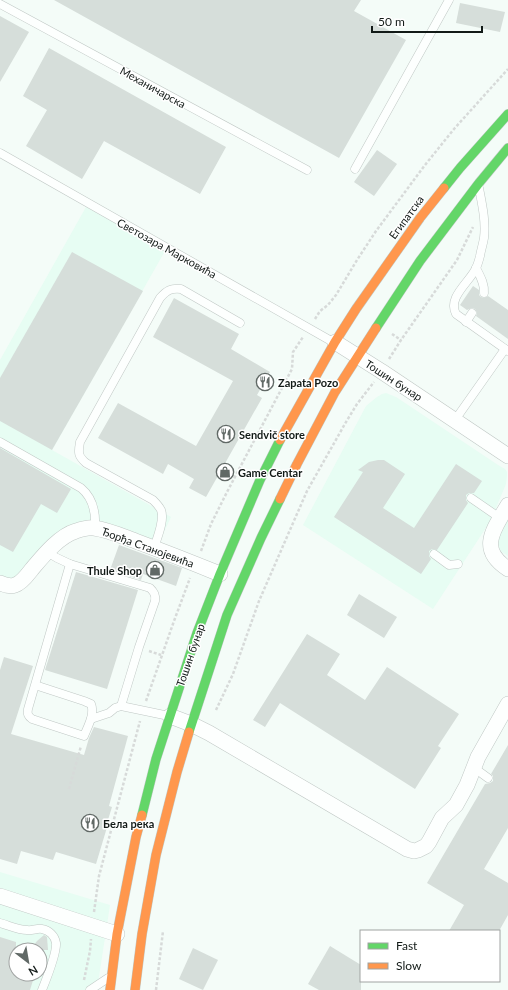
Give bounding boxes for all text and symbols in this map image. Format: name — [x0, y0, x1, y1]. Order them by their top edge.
scale bar — [372, 8, 482, 34]
text: 50 m — [378, 14, 405, 29]
street label: Механичарска — [118, 64, 188, 110]
street label: Египатска — [386, 193, 426, 241]
street label: Светозара Марковића — [115, 215, 219, 281]
street label: Тошин бунар — [363, 357, 425, 403]
restaurant icon: Zapata Pozo — [255, 372, 275, 392]
place label: Zapata Pozo — [278, 376, 338, 389]
restaurant icon: Sendvič store — [216, 424, 236, 444]
place label: Sendvič store — [239, 428, 305, 441]
shop icon: Game Centar — [215, 462, 235, 482]
place label: Game Centar — [238, 466, 303, 479]
street label: Ђорђа Станојевића — [100, 524, 196, 570]
shop icon: Thule Shop — [145, 560, 165, 580]
place label: Thule Shop — [87, 564, 142, 577]
street label: Тошин бунар — [173, 622, 207, 688]
restaurant icon: Бела река — [80, 813, 100, 833]
place label: Бела река — [103, 817, 154, 830]
legend — [360, 930, 500, 982]
text: Fast — [396, 938, 418, 953]
north arrow — [8, 942, 48, 982]
text: Slow — [396, 958, 422, 973]
text: N — [26, 963, 40, 979]

